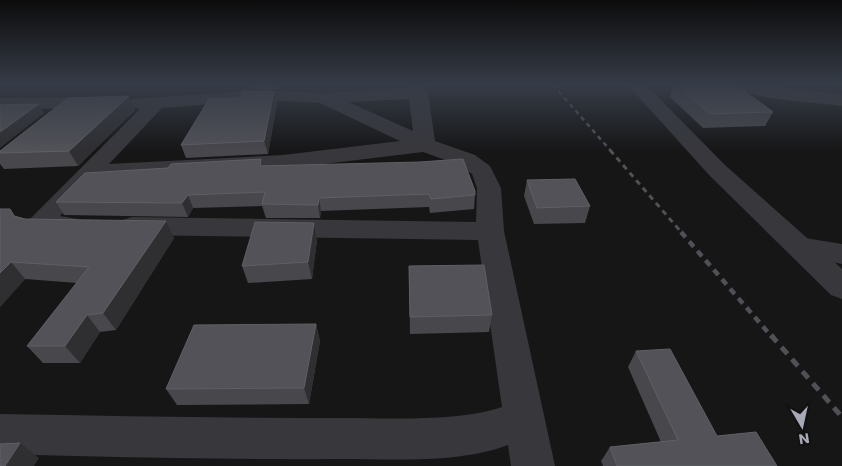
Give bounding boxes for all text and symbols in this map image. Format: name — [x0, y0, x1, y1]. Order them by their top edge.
north arrow — [777, 401, 827, 451]
text: N — [797, 428, 811, 450]

